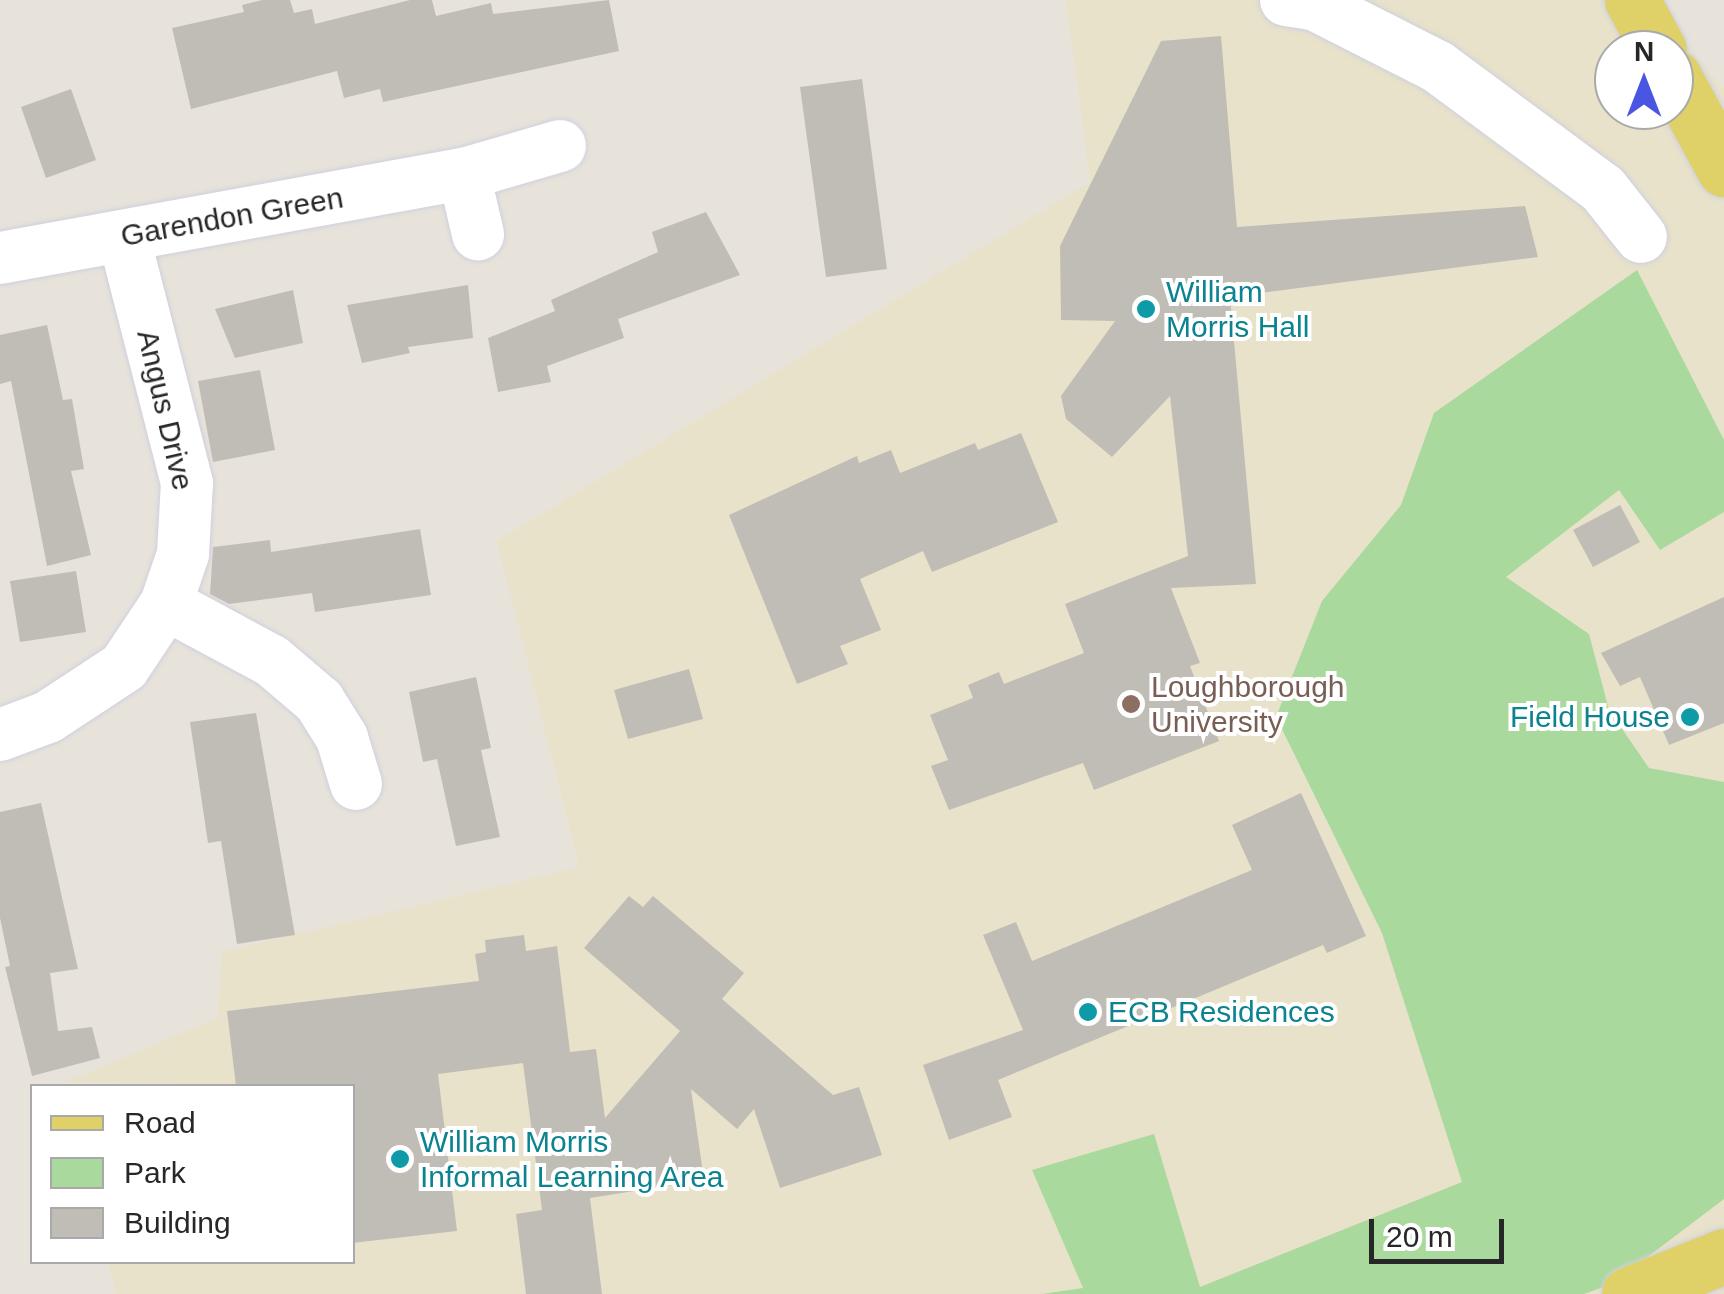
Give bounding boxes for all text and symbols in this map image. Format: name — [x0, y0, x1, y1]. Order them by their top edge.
north arrow — [1594, 30, 1694, 130]
text: N — [1634, 36, 1654, 67]
street label: Garendon Green — [118, 180, 346, 254]
place label: William Morris Hall — [1166, 274, 1309, 344]
marker: William Morris Hall — [1135, 298, 1157, 320]
street label: Angus Drive — [129, 326, 201, 494]
place label: Loughborough University — [1151, 669, 1345, 740]
marker: Loughborough University — [1120, 693, 1142, 715]
place label: Field House — [1510, 699, 1670, 735]
marker: Field House — [1679, 706, 1701, 728]
place label: ECB Residences — [1108, 994, 1335, 1030]
marker: ECB Residences — [1077, 1001, 1099, 1023]
legend — [30, 1084, 355, 1264]
text: Road — [124, 1106, 196, 1139]
place label: William Morris Informal Learning Area — [420, 1124, 725, 1194]
marker: William Morris Informal Learning Area — [389, 1148, 411, 1170]
text: Park — [124, 1156, 186, 1189]
scale bar — [1374, 1199, 1509, 1261]
text: Building — [124, 1206, 231, 1239]
text: 20 m — [1386, 1220, 1453, 1253]

